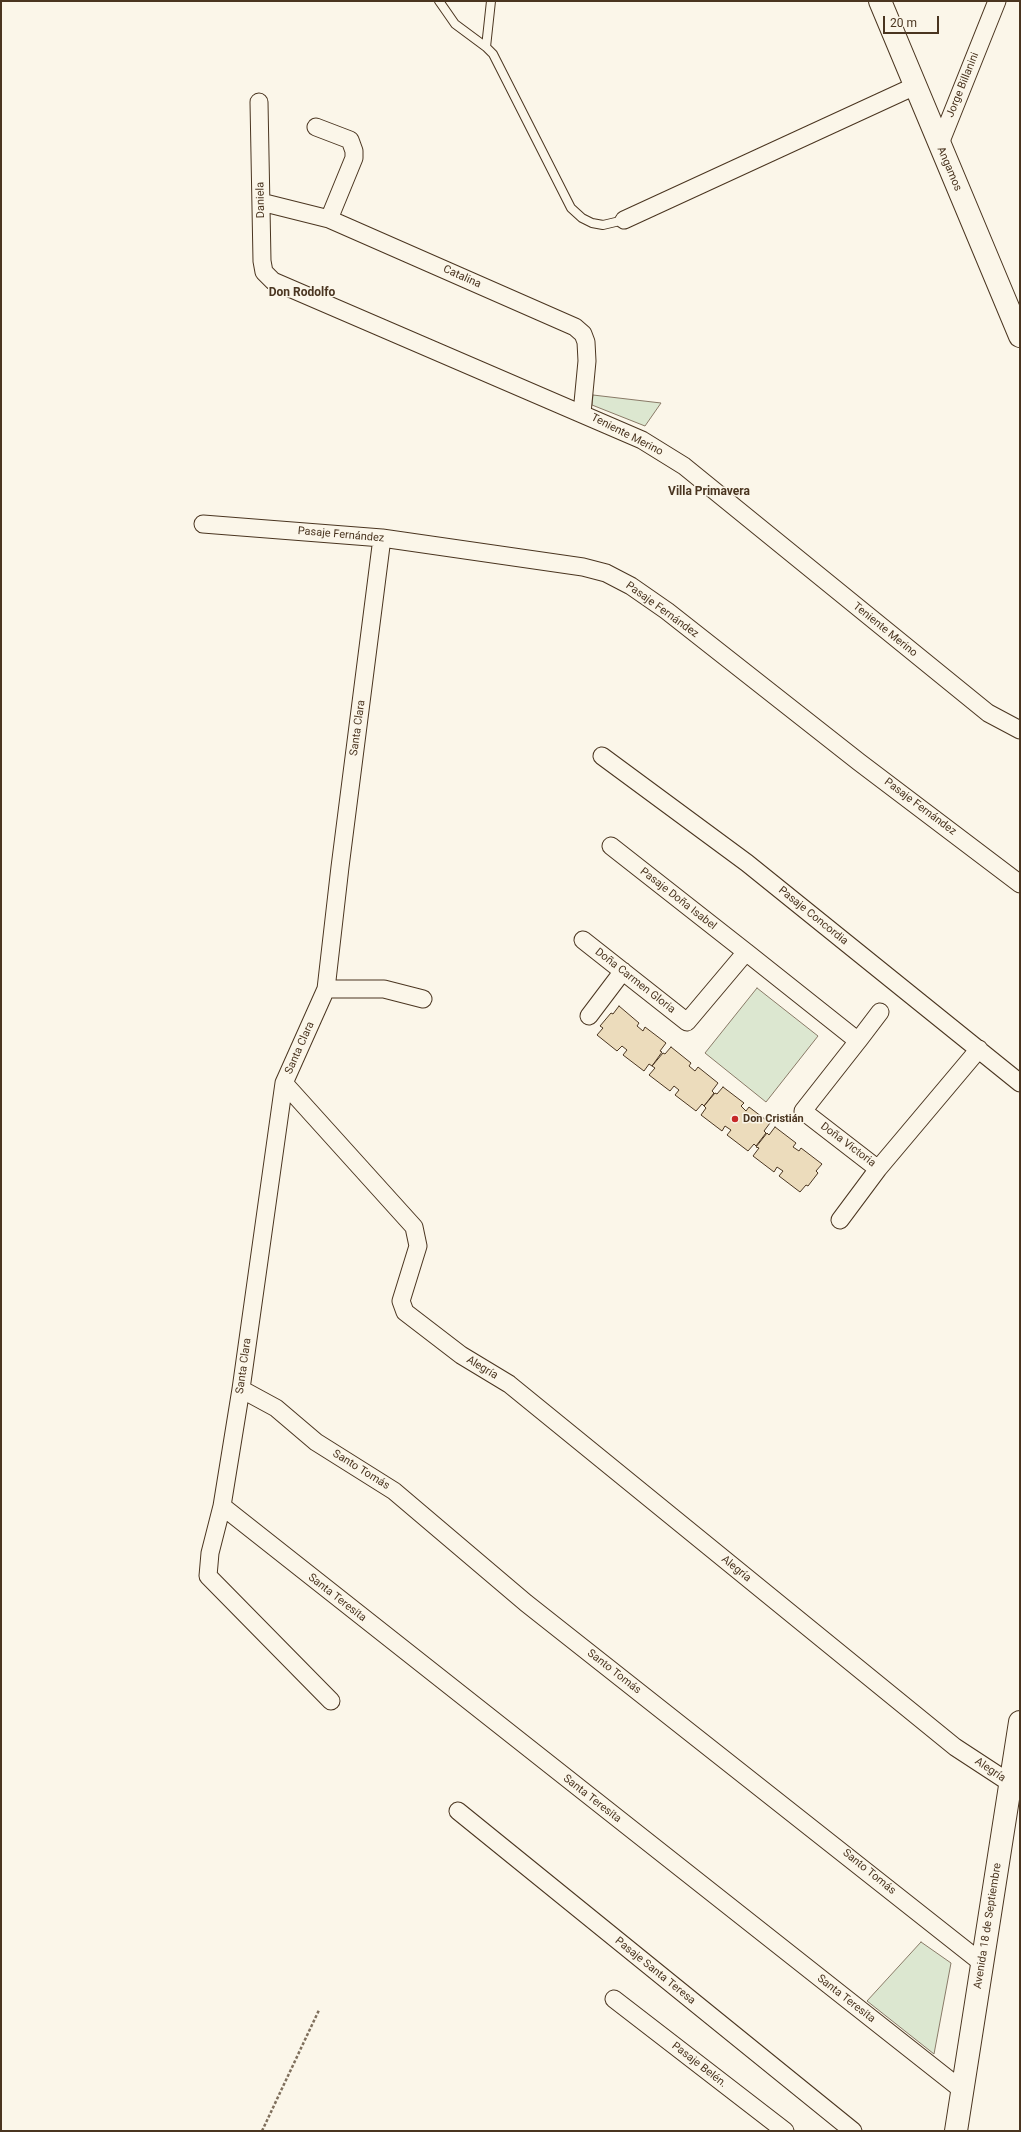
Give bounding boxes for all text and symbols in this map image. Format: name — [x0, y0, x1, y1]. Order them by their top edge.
scale bar — [885, 8, 941, 34]
text: 20 m — [890, 16, 917, 30]
street label: Jorge Billanini — [944, 51, 982, 119]
street label: Angamos — [934, 145, 964, 193]
street label: Daniela — [254, 182, 268, 218]
street label: Catalina — [441, 263, 483, 291]
district label: Don Rodolfo — [269, 286, 335, 300]
street label: Teniente Merino — [589, 411, 665, 459]
district label: Villa Primavera — [668, 485, 750, 499]
street label: Pasaje Fernández — [297, 525, 385, 545]
street label: Pasaje Fernández — [623, 579, 701, 641]
street label: Teniente Merino — [850, 600, 920, 660]
street label: Santa Clara — [348, 699, 368, 757]
street label: Pasaje Fernández — [881, 776, 959, 838]
street label: Pasaje Doña Isabel — [637, 865, 719, 933]
street label: Pasaje Concordia — [776, 884, 850, 948]
street label: Doña Carmen Gloria — [592, 946, 678, 1016]
street label: Santa Clara — [283, 1020, 317, 1076]
place label: Don Cristián — [743, 1112, 804, 1126]
marker: Don Cristián — [730, 1114, 740, 1124]
street label: Doña Victoria — [818, 1120, 878, 1170]
street label: Santa Clara — [234, 1337, 254, 1395]
street label: Alegría — [464, 1354, 500, 1382]
street label: Santo Tomás — [330, 1447, 392, 1493]
street label: Alegría — [719, 1553, 753, 1585]
street label: Santa Teresita — [305, 1571, 369, 1625]
street label: Santo Tomás — [584, 1647, 644, 1697]
street label: Alegría — [972, 1755, 1008, 1785]
street label: Santa Teresita — [560, 1772, 624, 1826]
street label: Santo Tomás — [840, 1847, 898, 1897]
street label: Avenida 18 de Septiembre — [972, 1862, 1004, 1990]
street label: Pasaje Santa Teresa — [612, 1935, 698, 2007]
street label: Santa Teresita — [814, 1972, 878, 2026]
street label: Pasaje Belén. — [669, 2040, 729, 2090]

